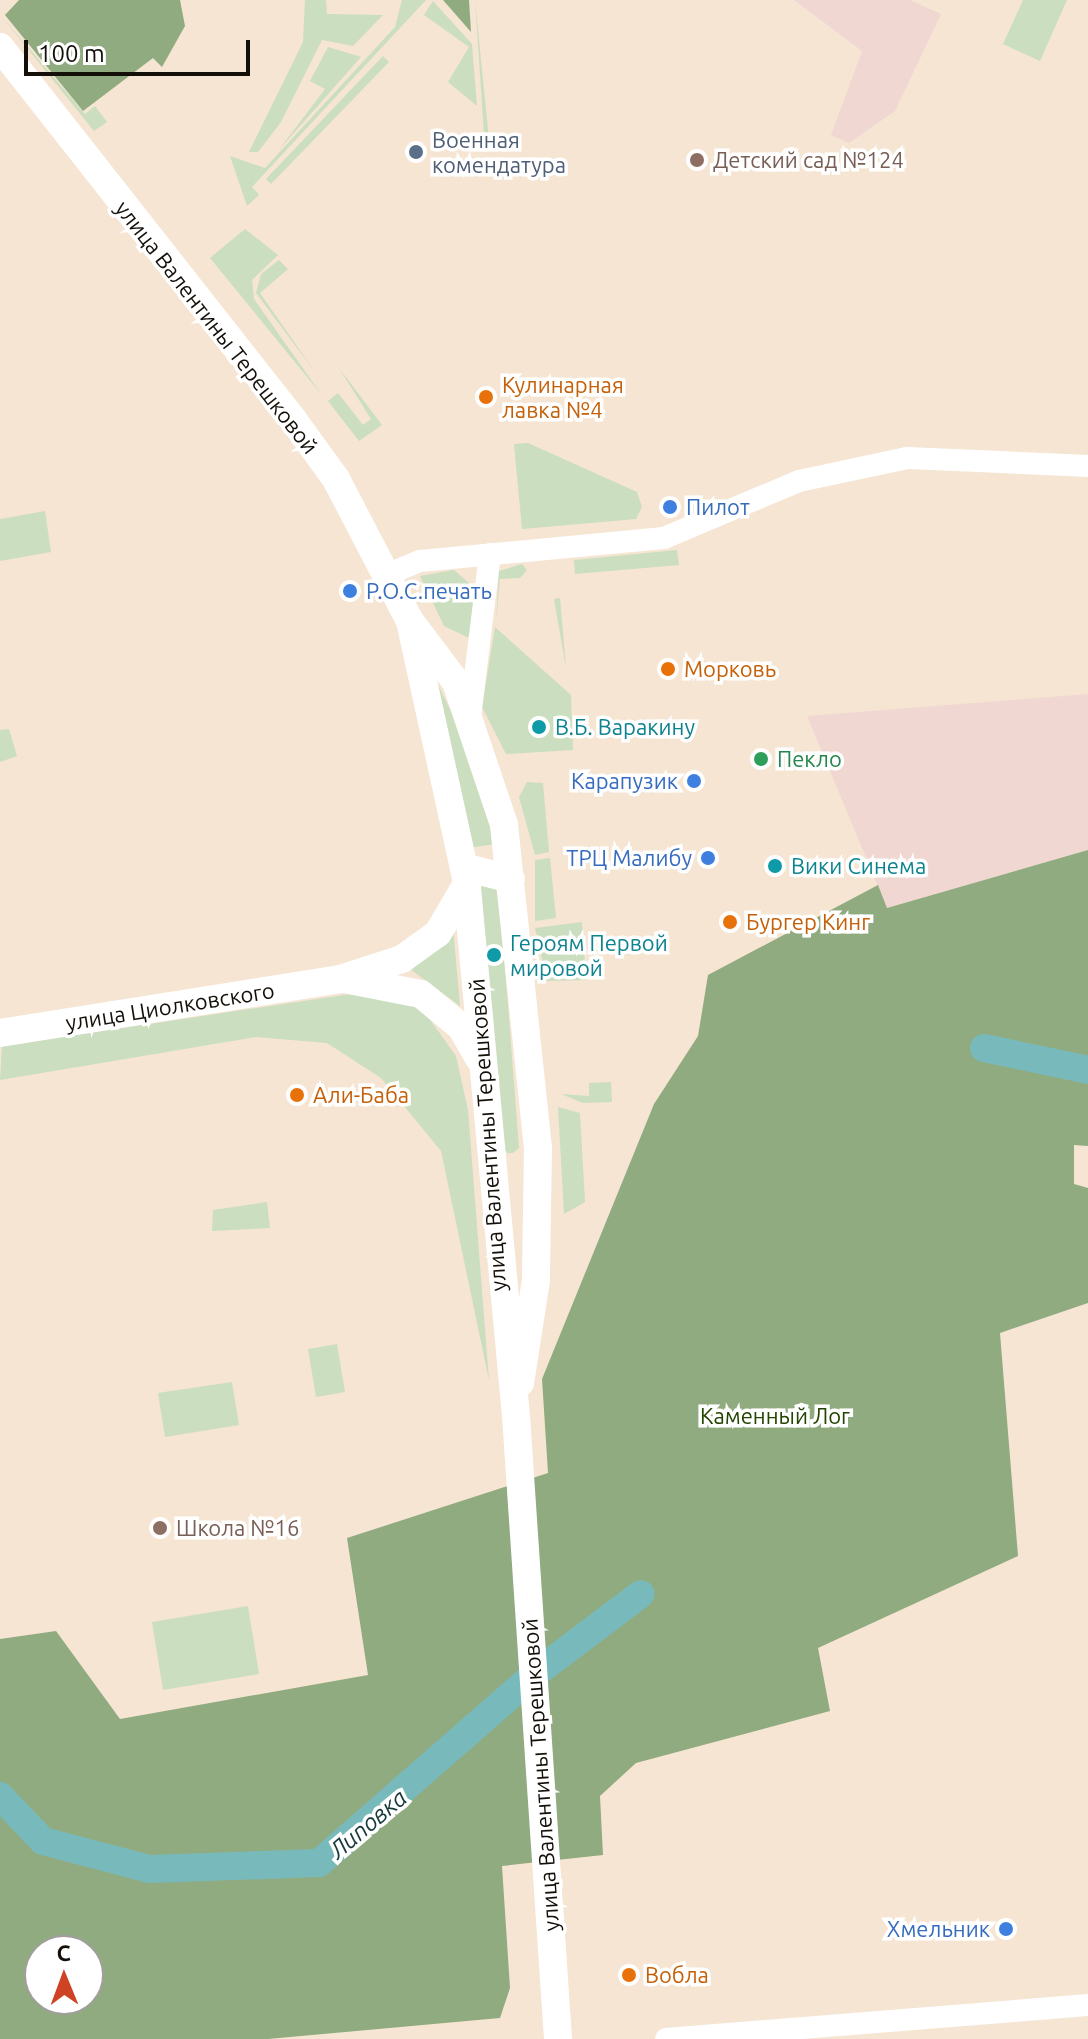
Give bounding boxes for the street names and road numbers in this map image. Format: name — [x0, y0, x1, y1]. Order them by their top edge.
street label: улица Валентины Терешковой — [110, 195, 324, 459]
street label: улица Циолковского — [64, 976, 276, 1036]
street label: улица Валентины Терешковой — [463, 978, 511, 1292]
street label: улица Валентины Терешковой — [516, 1618, 564, 1932]

